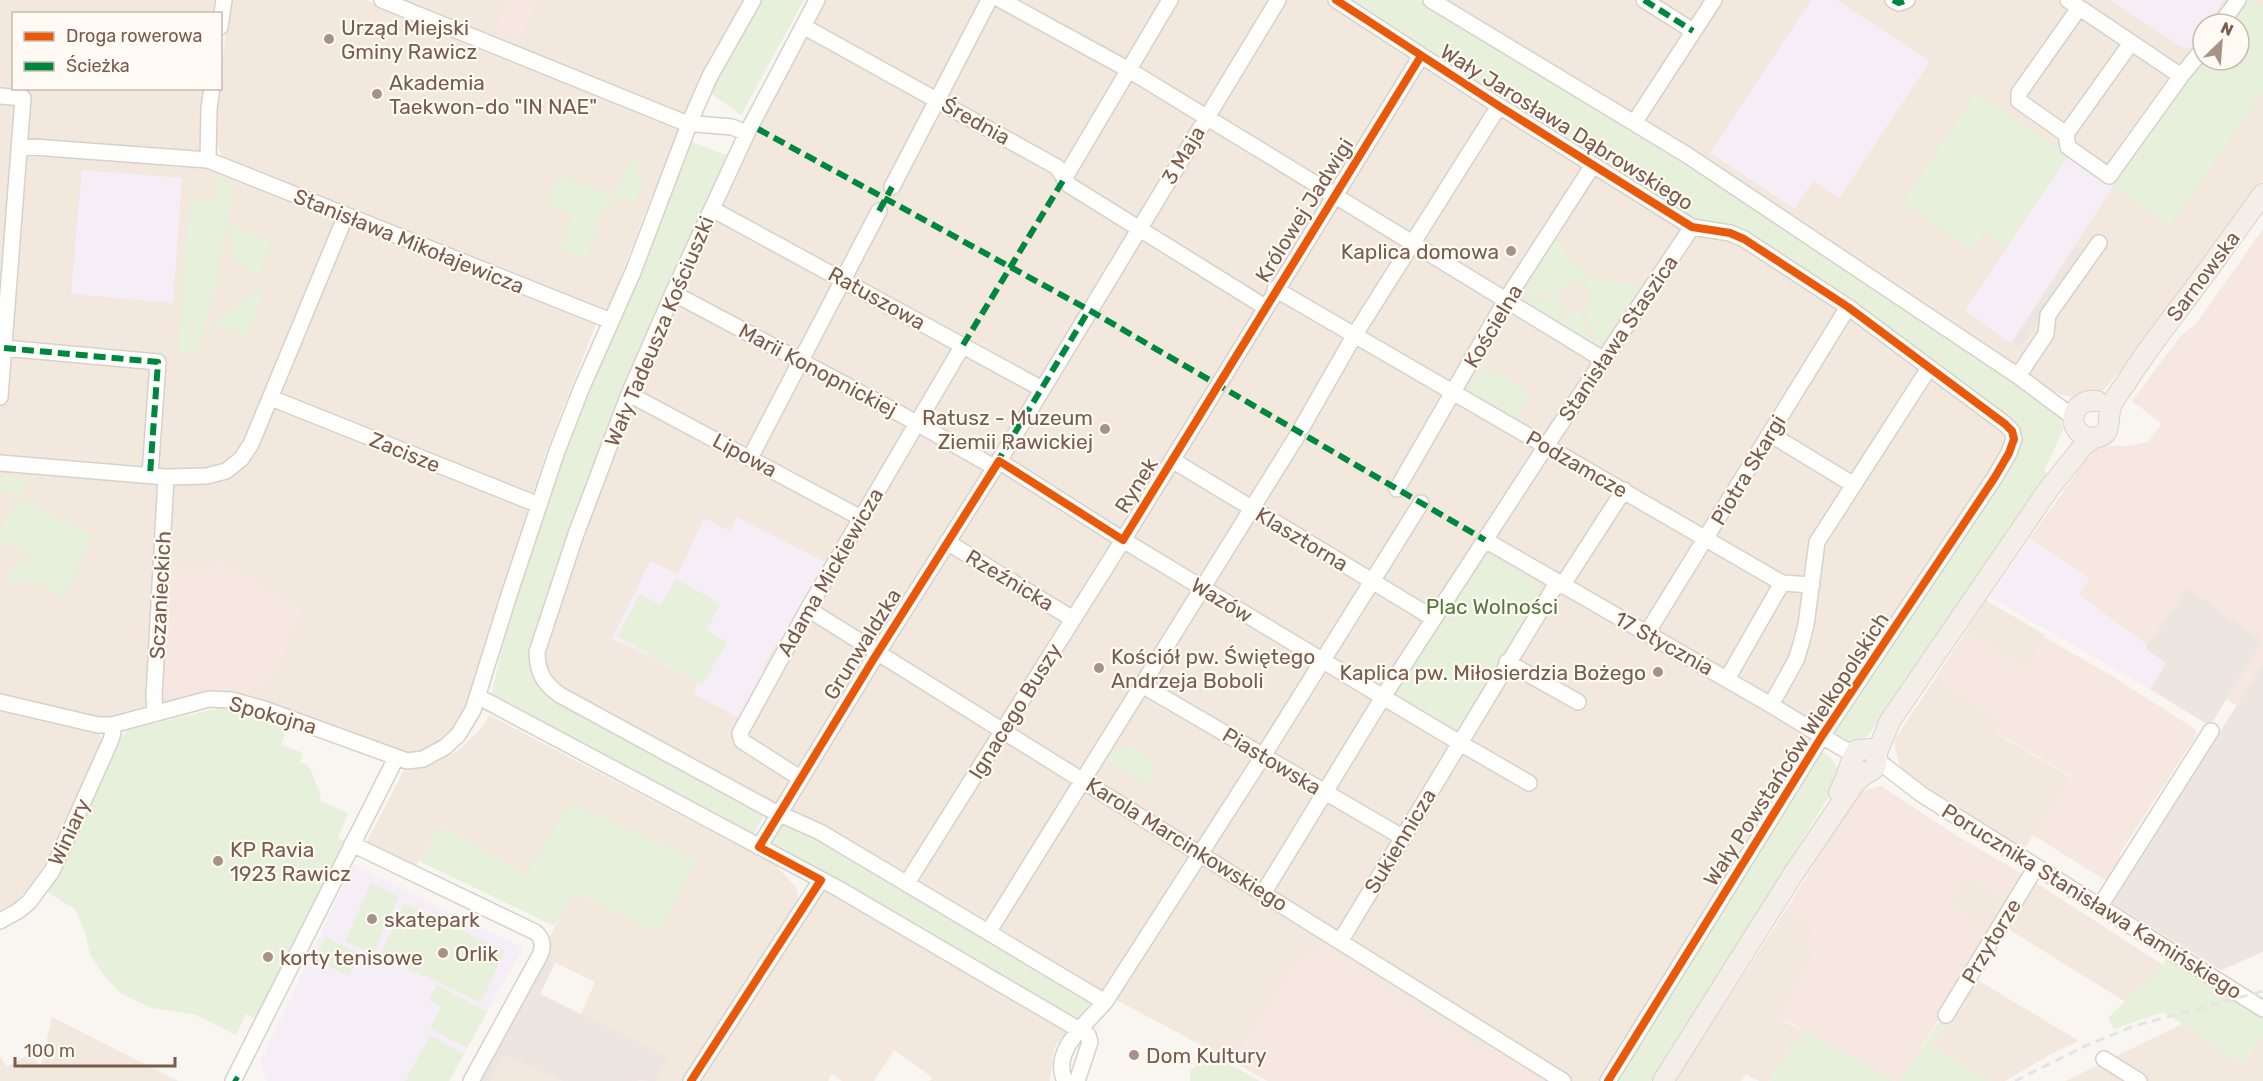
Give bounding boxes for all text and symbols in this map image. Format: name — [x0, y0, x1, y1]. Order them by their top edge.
legend — [12, 12, 222, 90]
north arrow — [2191, 12, 2251, 72]
place label: Urząd Miejski Gminy Rawicz — [341, 15, 477, 64]
text: N — [2218, 18, 2236, 40]
text: Droga rowerowa — [66, 25, 202, 47]
marker: Urząd Miejski Gminy Rawicz — [322, 32, 336, 46]
street label: Wały Jarosława Dąbrowskiego — [1436, 39, 1698, 215]
text: Ścieżka — [66, 55, 130, 77]
place label: Akademia Taekwon-do "IN NAE" — [389, 70, 597, 119]
marker: Akademia Taekwon-do "IN NAE" — [370, 87, 384, 101]
street label: Średnia — [937, 92, 1015, 150]
street label: 3 Maja — [1156, 121, 1210, 189]
street label: Królowej Jadwigi — [1250, 133, 1358, 287]
street label: Stanisława Mikołajewicza — [290, 183, 528, 299]
street label: Wały Tadeusza Kościuszki — [599, 212, 719, 450]
street label: Sarnowska — [2161, 226, 2245, 326]
place label: Kaplica domowa — [1341, 239, 1499, 264]
marker: Kaplica domowa — [1504, 244, 1518, 258]
street label: Stanisława Staszica — [1553, 250, 1683, 426]
street label: Ratuszowa — [824, 261, 930, 335]
street label: Kościelna — [1458, 280, 1528, 372]
street label: Marii Konopnickiej — [735, 318, 901, 422]
place label: Ratusz - Muzeum Ziemii Rawickiej — [922, 405, 1093, 454]
street label: Piotra Skargi — [1705, 410, 1791, 530]
marker: Ratusz - Muzeum Ziemii Rawickiej — [1098, 422, 1112, 436]
street label: Podzamcze — [1522, 425, 1632, 503]
street label: Zacisze — [366, 427, 444, 477]
street label: Lipowa — [709, 428, 781, 482]
street label: Rynek — [1109, 453, 1163, 517]
street label: Adama Mickiewicza — [772, 483, 888, 661]
street label: Klasztorna — [1251, 502, 1353, 576]
street label: Sczanieckich — [144, 530, 176, 660]
street label: Rzeźnicka — [961, 544, 1059, 616]
street label: Wazów — [1187, 572, 1257, 628]
street label: Grunwaldzka — [818, 584, 906, 704]
park label: Plac Wolności — [1426, 594, 1558, 619]
street label: 17 Stycznia — [1610, 606, 1718, 680]
street label: Wały Powstańców Wielkopolskich — [1698, 608, 1894, 890]
street label: Ignacego Buszy — [963, 638, 1067, 783]
place label: Kościół pw. Świętego Andrzeja Boboli — [1111, 644, 1315, 693]
place label: Kaplica pw. Miłosierdzia Bożego — [1339, 660, 1646, 685]
marker: Kościół pw. Świętego Andrzeja Boboli — [1092, 661, 1106, 675]
marker: Kaplica pw. Miłosierdzia Bożego — [1651, 665, 1665, 679]
street label: Spokojna — [226, 691, 320, 739]
street label: Piastowska — [1218, 722, 1326, 800]
street label: Karola Marcinkowskiego — [1082, 772, 1292, 916]
street label: Sukiennicza — [1359, 784, 1441, 898]
street label: Winiary — [43, 794, 95, 869]
street label: Porucznika Stanisława Kamińskiego — [1937, 798, 2247, 1004]
place label: KP Ravia 1923 Rawicz — [230, 837, 351, 886]
marker: KP Ravia 1923 Rawicz — [211, 854, 225, 868]
street label: Przytorze — [1956, 894, 2026, 988]
place label: skatepark — [384, 907, 480, 932]
marker: skatepark — [365, 912, 379, 926]
place label: Orlik — [455, 941, 498, 966]
place label: korty tenisowe — [280, 945, 423, 970]
marker: Orlik — [436, 946, 450, 960]
marker: korty tenisowe — [261, 950, 275, 964]
scale bar — [15, 1030, 176, 1068]
text: 100 m — [24, 1040, 75, 1062]
place label: Dom Kultury — [1146, 1043, 1267, 1068]
marker: Dom Kultury — [1127, 1048, 1141, 1062]

